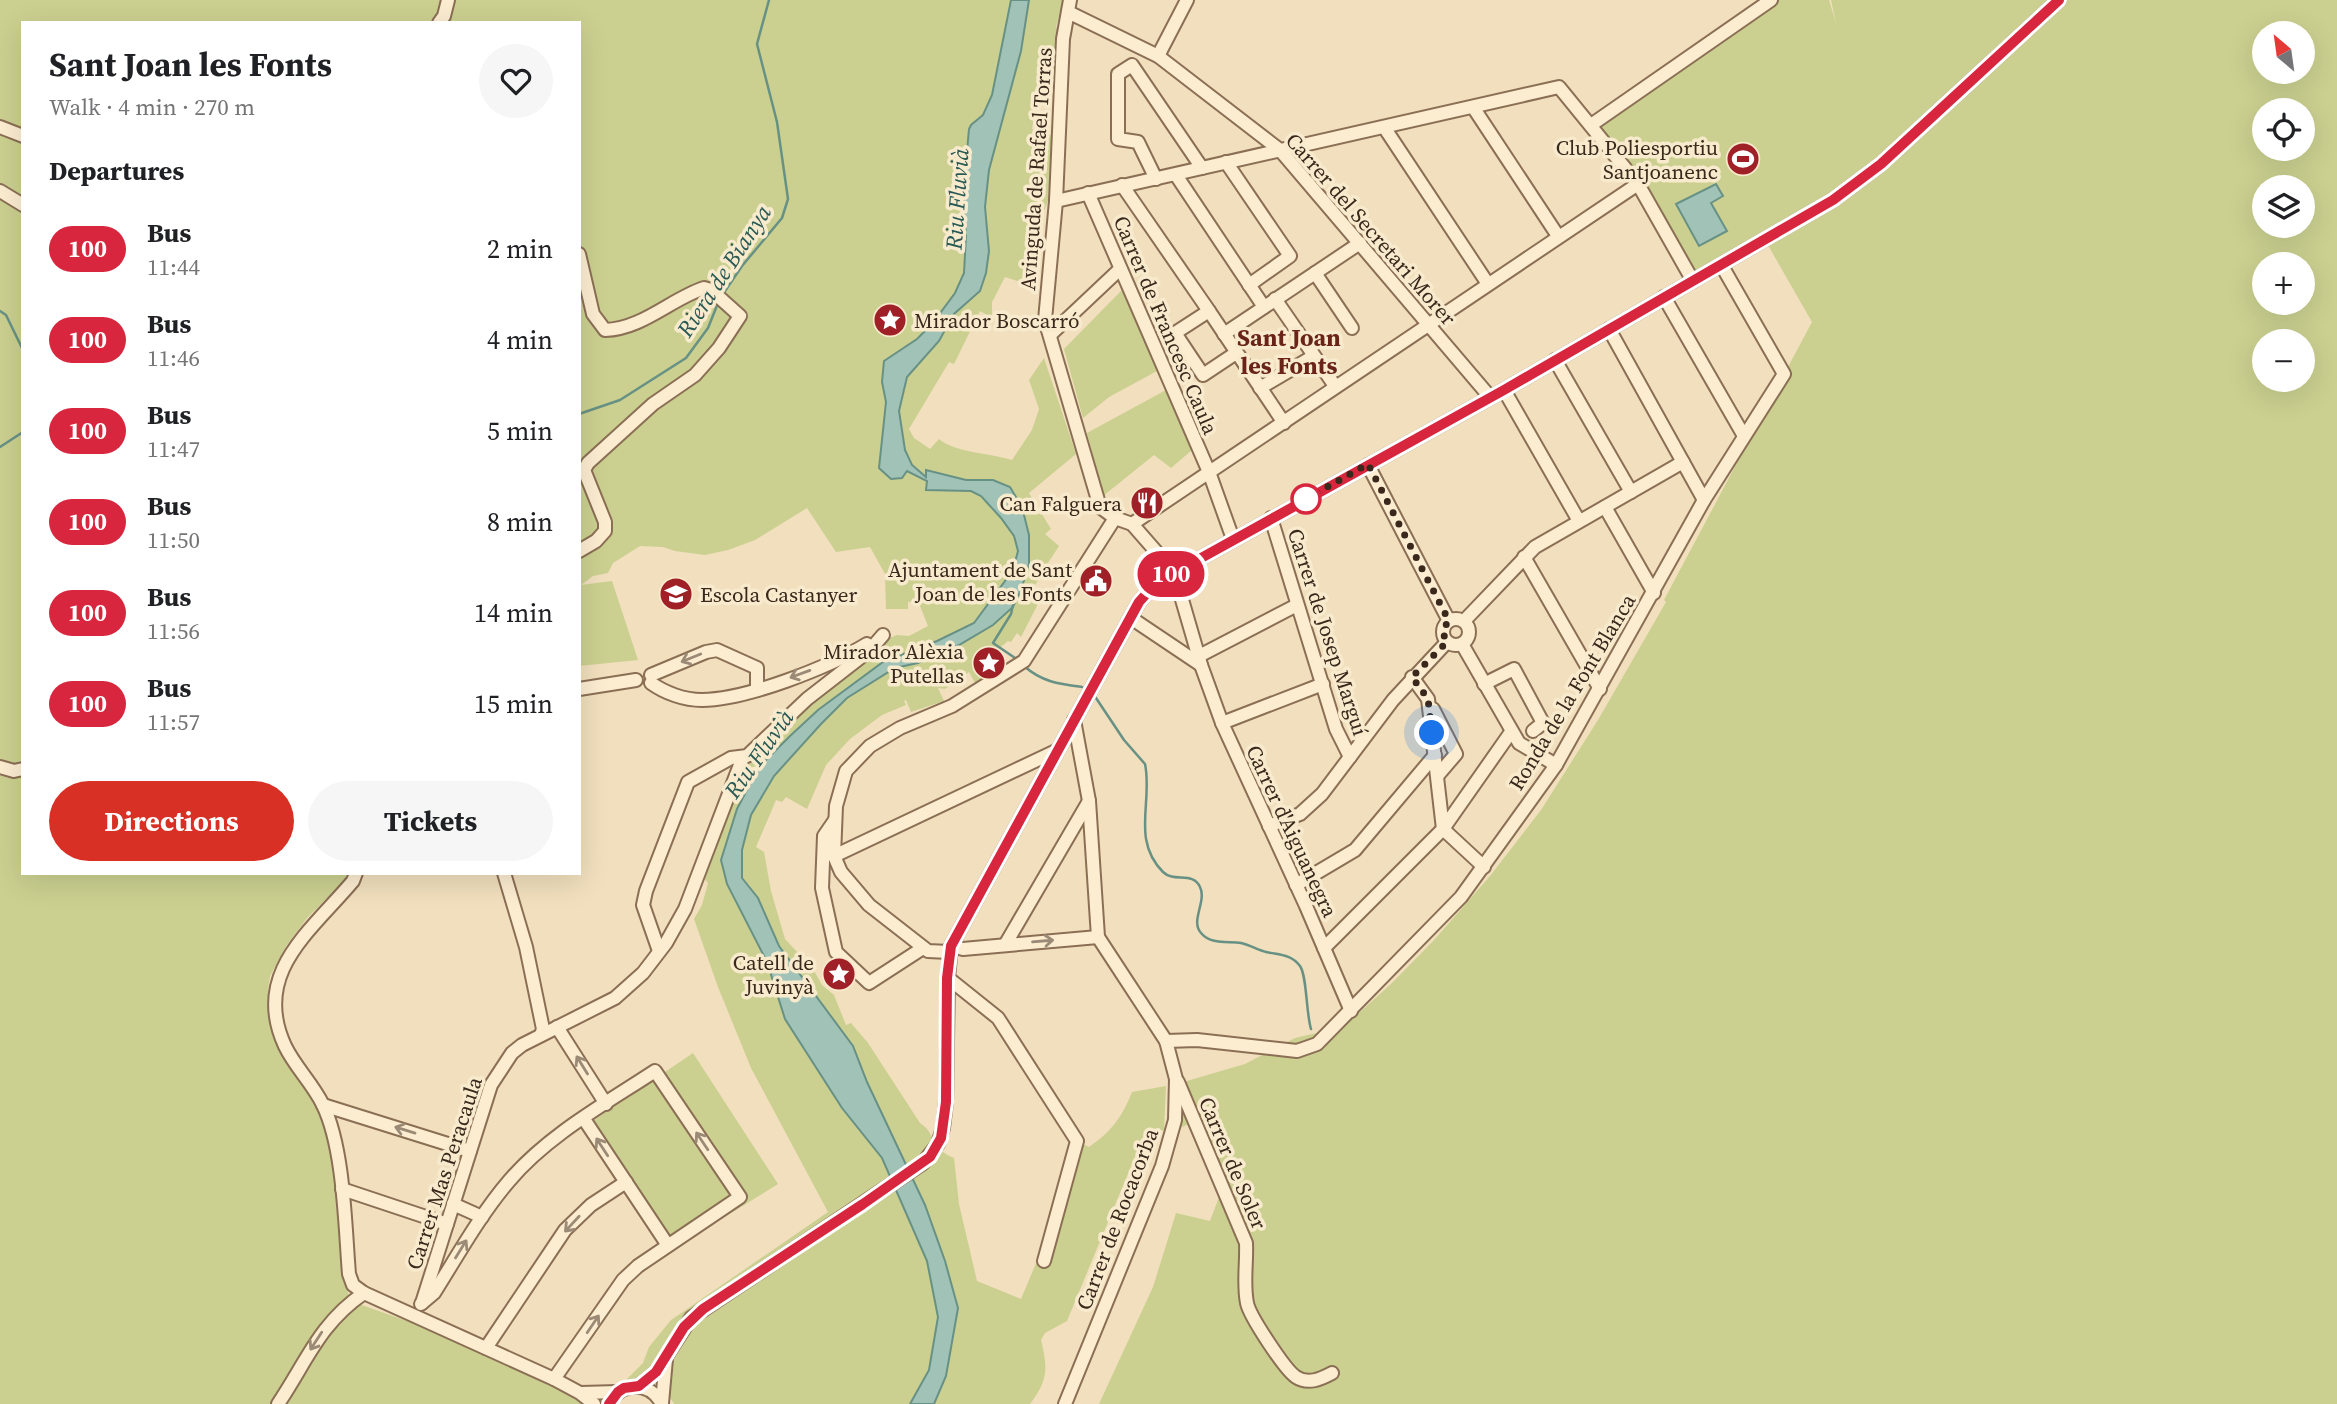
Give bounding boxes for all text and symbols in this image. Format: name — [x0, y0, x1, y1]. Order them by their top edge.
north arrow — [2252, 21, 2315, 84]
map controls — [2252, 21, 2315, 392]
text: Sant Joan les Fonts — [49, 42, 332, 87]
button: heart — [479, 44, 553, 118]
street label: Avinguda de Rafael Torras — [1013, 46, 1059, 292]
text: Walk · 4 min · 270 m — [49, 91, 255, 123]
button: locate — [2252, 98, 2315, 161]
street label: Carrer del Secretari Morer — [1279, 127, 1463, 332]
place label: Club Poliesportiu Santjoanenc — [1556, 133, 1718, 186]
sports icon: Club Poliesportiu Santjoanenc — [1724, 140, 1762, 178]
water label: Riu Fluvià — [937, 147, 977, 252]
text: Departures — [49, 153, 184, 189]
button: layers — [2252, 175, 2315, 238]
water label: Riera de Bianya — [669, 199, 779, 344]
street label: Carrer de Francesc Caula — [1107, 211, 1225, 439]
text: Bus — [147, 215, 191, 251]
text: 2 min — [487, 231, 553, 267]
text: 100 — [68, 232, 107, 265]
text: 11:44 — [147, 251, 200, 283]
button: + — [2252, 252, 2315, 315]
place icon: Mirador Boscarró — [871, 301, 909, 339]
text: Bus — [147, 306, 191, 342]
place label: Mirador Boscarró — [914, 306, 1080, 335]
district label: Sant Joan les Fonts — [1237, 321, 1341, 382]
text: 4 min — [487, 322, 553, 358]
text: 100 — [68, 323, 107, 356]
button: − — [2252, 329, 2315, 392]
text: 11:46 — [147, 342, 200, 374]
text: Bus — [147, 397, 191, 433]
text: 5 min — [487, 413, 553, 449]
text: 100 — [68, 414, 107, 447]
text: 11:47 — [147, 433, 200, 465]
restaurant icon: Can Falguera — [1128, 484, 1166, 522]
unlabelled marker — [1291, 484, 1321, 514]
text: Bus — [147, 488, 191, 524]
place label: Can Falguera — [1000, 489, 1122, 518]
text: 8 min — [487, 504, 553, 540]
text: 100 — [68, 505, 107, 538]
text: 11:50 — [147, 524, 200, 556]
street label: Carrer de Josep Marguí — [1281, 525, 1375, 739]
line badge: 100 — [1131, 551, 1211, 597]
place label: Ajuntament de Sant Joan de les Fonts — [888, 555, 1072, 608]
text: 100 — [1151, 557, 1191, 590]
public building icon: Ajuntament de Sant Joan de les Fonts — [1077, 562, 1115, 600]
school or university icon: Escola Castanyer — [657, 575, 695, 613]
text: Bus — [147, 579, 191, 615]
place label: Escola Castanyer — [700, 580, 858, 609]
street label: Ronda de la Font Blanca — [1502, 588, 1642, 796]
text: 14 min — [474, 595, 553, 631]
text: 100 — [68, 596, 107, 629]
text: 11:56 — [147, 615, 200, 647]
place label: Mirador Alèxia Putellas — [823, 637, 964, 690]
place icon: Mirador Alèxia Putellas — [970, 644, 1008, 682]
one-way arrow — [681, 652, 702, 665]
one-way arrow — [789, 669, 811, 682]
text: Bus — [147, 670, 191, 706]
text: 15 min — [474, 686, 553, 722]
text: 100 — [68, 687, 107, 720]
water label: Riu Fluvià — [716, 703, 801, 806]
text: 11:57 — [147, 706, 200, 738]
your location — [1414, 715, 1449, 750]
street label: Carrer d'Aiguanegra — [1239, 740, 1345, 922]
button: Directions — [49, 781, 294, 861]
button: Tickets — [308, 781, 553, 861]
one-way arrow — [1032, 934, 1054, 947]
place label: Catell de Juvinyà — [733, 948, 814, 1001]
place icon: Catell de Juvinyà — [820, 955, 858, 993]
one-way arrow — [574, 1056, 588, 1076]
street label: Carrer Mas Peracaula — [399, 1073, 489, 1273]
street label: Carrer de Soler — [1192, 1092, 1274, 1234]
one-way arrow — [394, 1123, 416, 1136]
street label: Carrer de Rocacorba — [1069, 1124, 1165, 1314]
one-way arrow — [695, 1131, 709, 1151]
one-way arrow — [595, 1137, 609, 1157]
one-way arrow — [564, 1215, 580, 1233]
one-way arrow — [455, 1240, 469, 1260]
one-way arrow — [586, 1314, 600, 1334]
one-way arrow — [309, 1331, 323, 1350]

